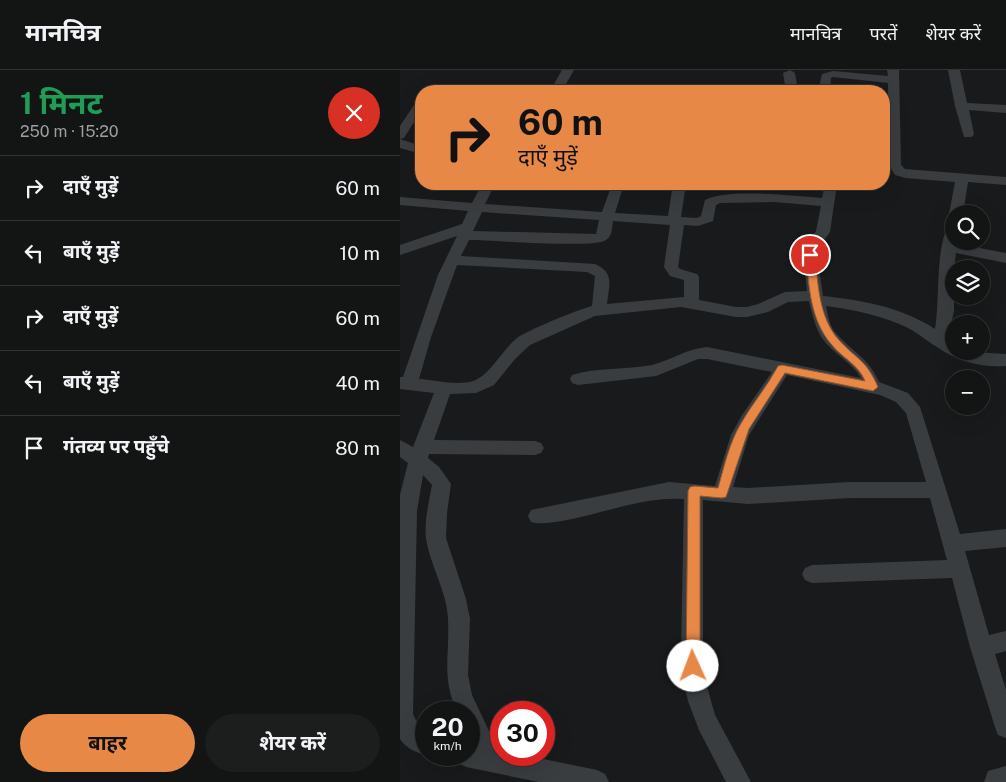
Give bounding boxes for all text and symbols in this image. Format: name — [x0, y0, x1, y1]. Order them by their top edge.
text: मानचित्र — [25, 18, 101, 46]
text: मानचित्र — [790, 23, 842, 44]
text: परतें — [870, 23, 897, 44]
text: शेयर करें — [925, 23, 981, 44]
text: 1 मिनट — [20, 85, 103, 121]
button: close — [328, 87, 380, 139]
text: 60 m — [518, 102, 603, 143]
icon: right — [435, 105, 500, 170]
text: 250 m · 15:20 — [20, 122, 119, 141]
text: दाएँ मुड़ें — [518, 144, 578, 170]
icon: right — [20, 174, 48, 202]
text: दाएँ मुड़ें — [63, 175, 118, 197]
text: 60 m — [336, 177, 380, 199]
map controls — [945, 205, 990, 415]
button: search — [945, 205, 990, 250]
pin — [789, 234, 831, 276]
icon: left — [20, 239, 48, 267]
text: बाएँ मुड़ें — [63, 240, 119, 262]
icon: arrive — [796, 241, 824, 269]
text: 10 m — [340, 242, 380, 264]
button: layers — [945, 260, 990, 305]
icon: right — [20, 304, 48, 332]
text: दाएँ मुड़ें — [63, 305, 118, 327]
text: 60 m — [336, 307, 380, 329]
button: + — [945, 315, 990, 360]
icon: left — [20, 369, 48, 397]
text: बाएँ मुड़ें — [63, 370, 119, 392]
button: − — [945, 370, 990, 415]
text: 40 m — [335, 372, 380, 394]
icon: arrive — [20, 434, 48, 462]
text: गंतव्य पर पहुँचे — [63, 435, 169, 457]
text: 80 m — [335, 437, 380, 459]
position arrow — [666, 639, 718, 691]
speed limit sign: 30 — [490, 701, 555, 766]
text: 20 — [432, 712, 464, 742]
button: बाहर — [20, 714, 195, 772]
button: शेयर करें — [205, 714, 380, 772]
text: km/h — [433, 739, 462, 753]

